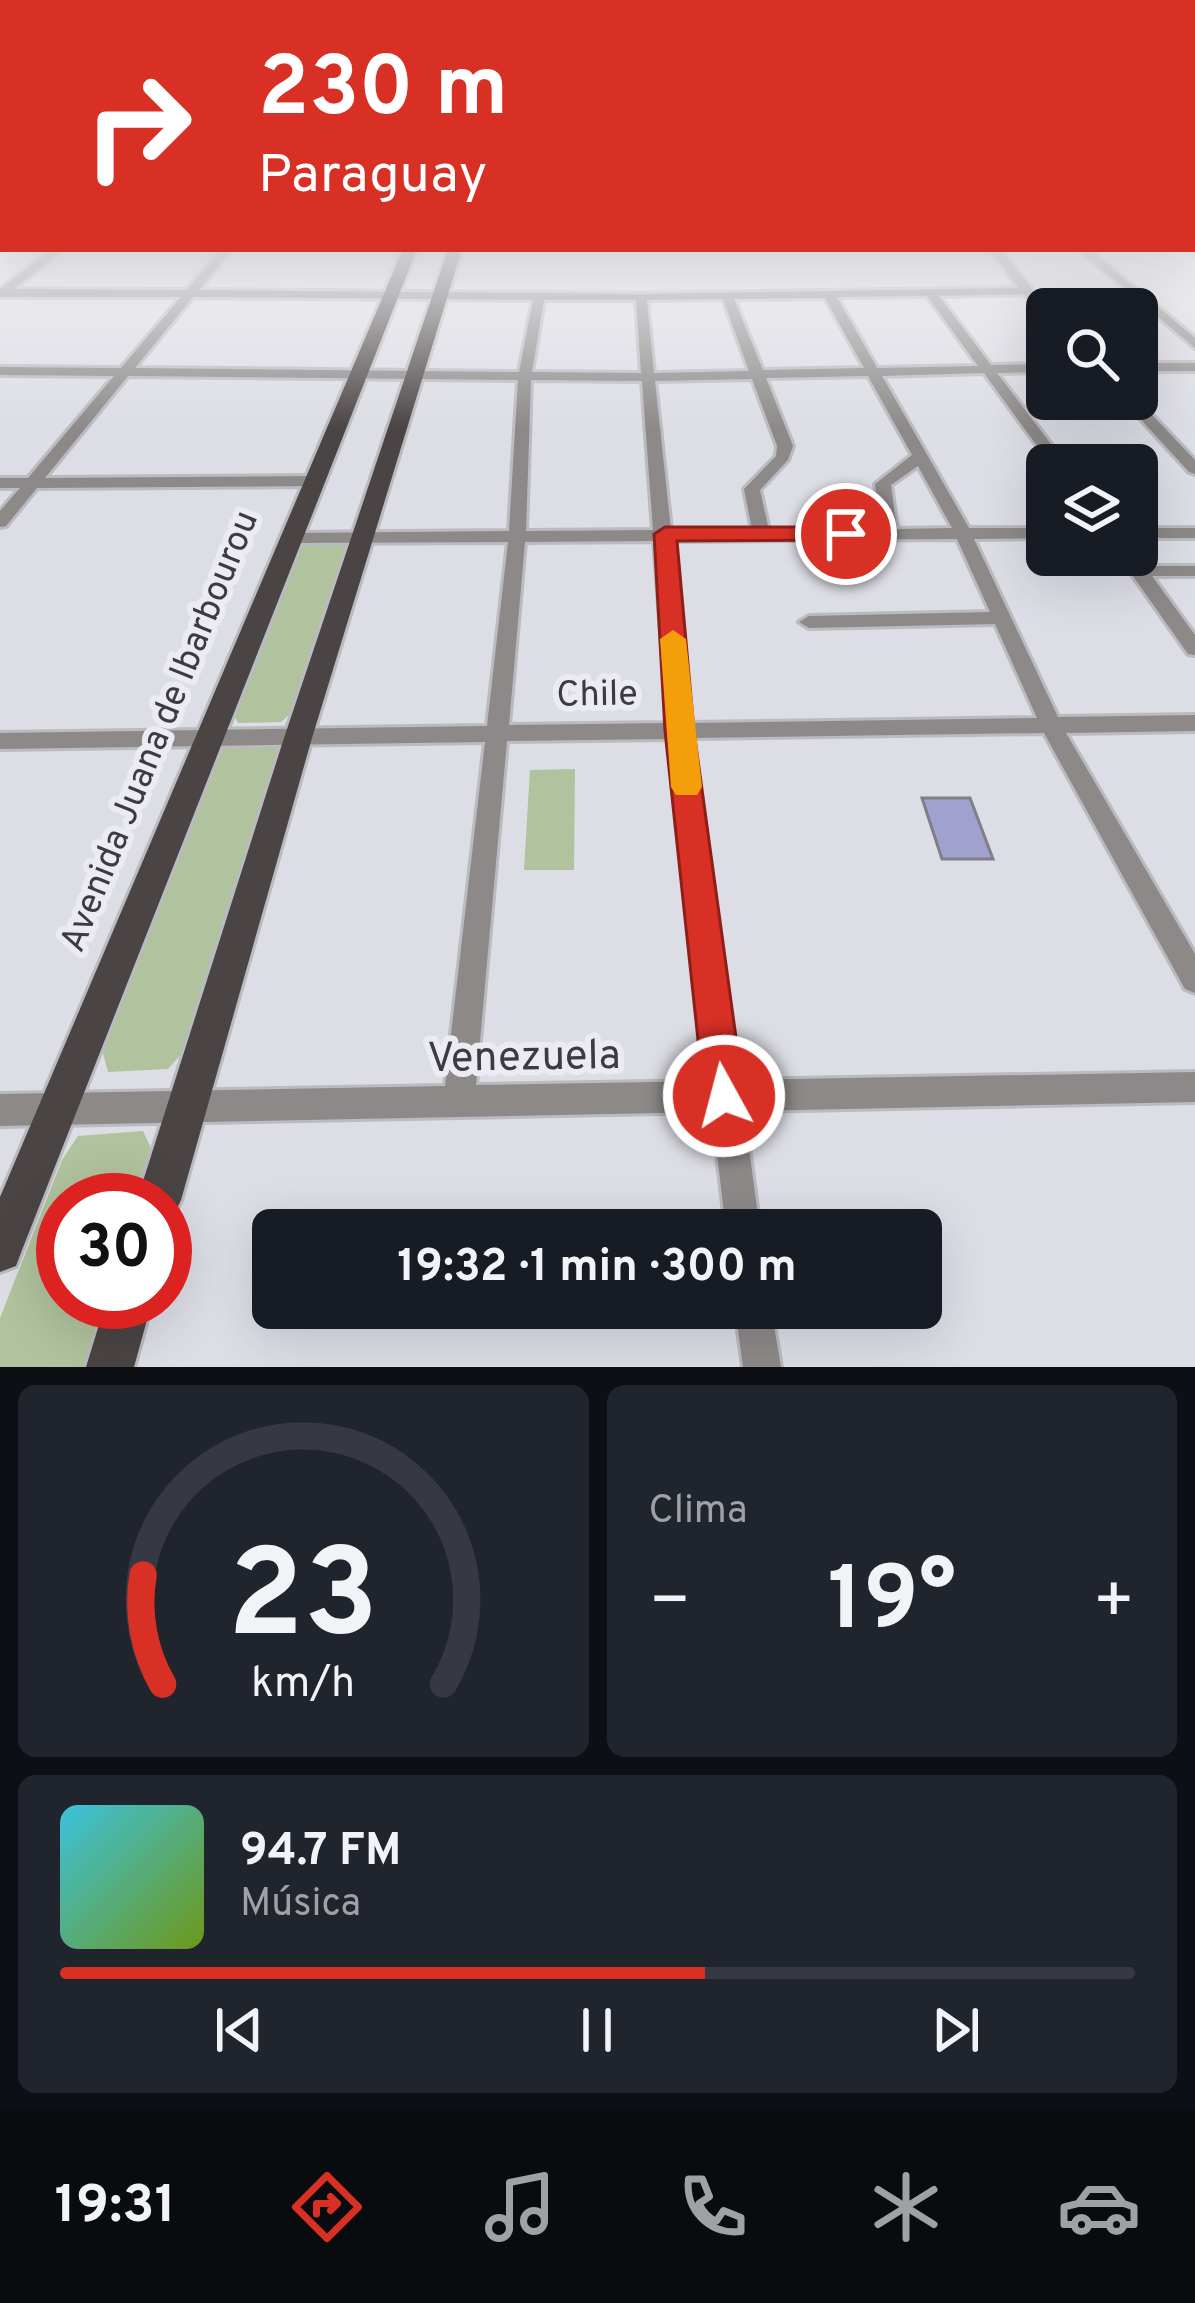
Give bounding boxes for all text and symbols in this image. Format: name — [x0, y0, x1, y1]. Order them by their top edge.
text: 230 m — [258, 39, 508, 145]
icon: right — [60, 48, 216, 204]
text: Paraguay — [258, 143, 487, 212]
map controls — [1026, 288, 1158, 576]
button: search — [1026, 288, 1158, 420]
button: layers — [1026, 444, 1158, 576]
pin — [795, 483, 897, 585]
icon: arrive — [813, 501, 879, 567]
street label: Avenida Juana de Ibarbourou — [51, 504, 271, 960]
street label: Chile — [556, 672, 638, 720]
street label: Venezuela — [427, 1031, 621, 1087]
position arrow — [661, 1033, 787, 1159]
speed limit sign: 30 — [36, 1173, 192, 1329]
text: 19:32 · 1 min · 300 m — [397, 1240, 797, 1297]
text: Clima — [649, 1488, 748, 1537]
text: 23 — [228, 1523, 379, 1681]
text: 19° — [827, 1548, 956, 1661]
text: − — [649, 1563, 691, 1646]
text: + — [1092, 1563, 1135, 1646]
text: km/h — [251, 1658, 355, 1712]
text: 94.7 FM — [240, 1824, 401, 1881]
text: Música — [240, 1881, 361, 1930]
icon: previous — [206, 1997, 272, 2063]
icon: pause — [564, 1997, 630, 2063]
icon: next — [923, 1997, 989, 2063]
icon: directions — [285, 2165, 369, 2249]
icon: music — [478, 2165, 562, 2249]
icon: phone — [671, 2165, 755, 2249]
icon: climate — [864, 2165, 948, 2249]
icon: car — [1057, 2165, 1141, 2249]
text: 19:31 — [54, 2173, 176, 2242]

